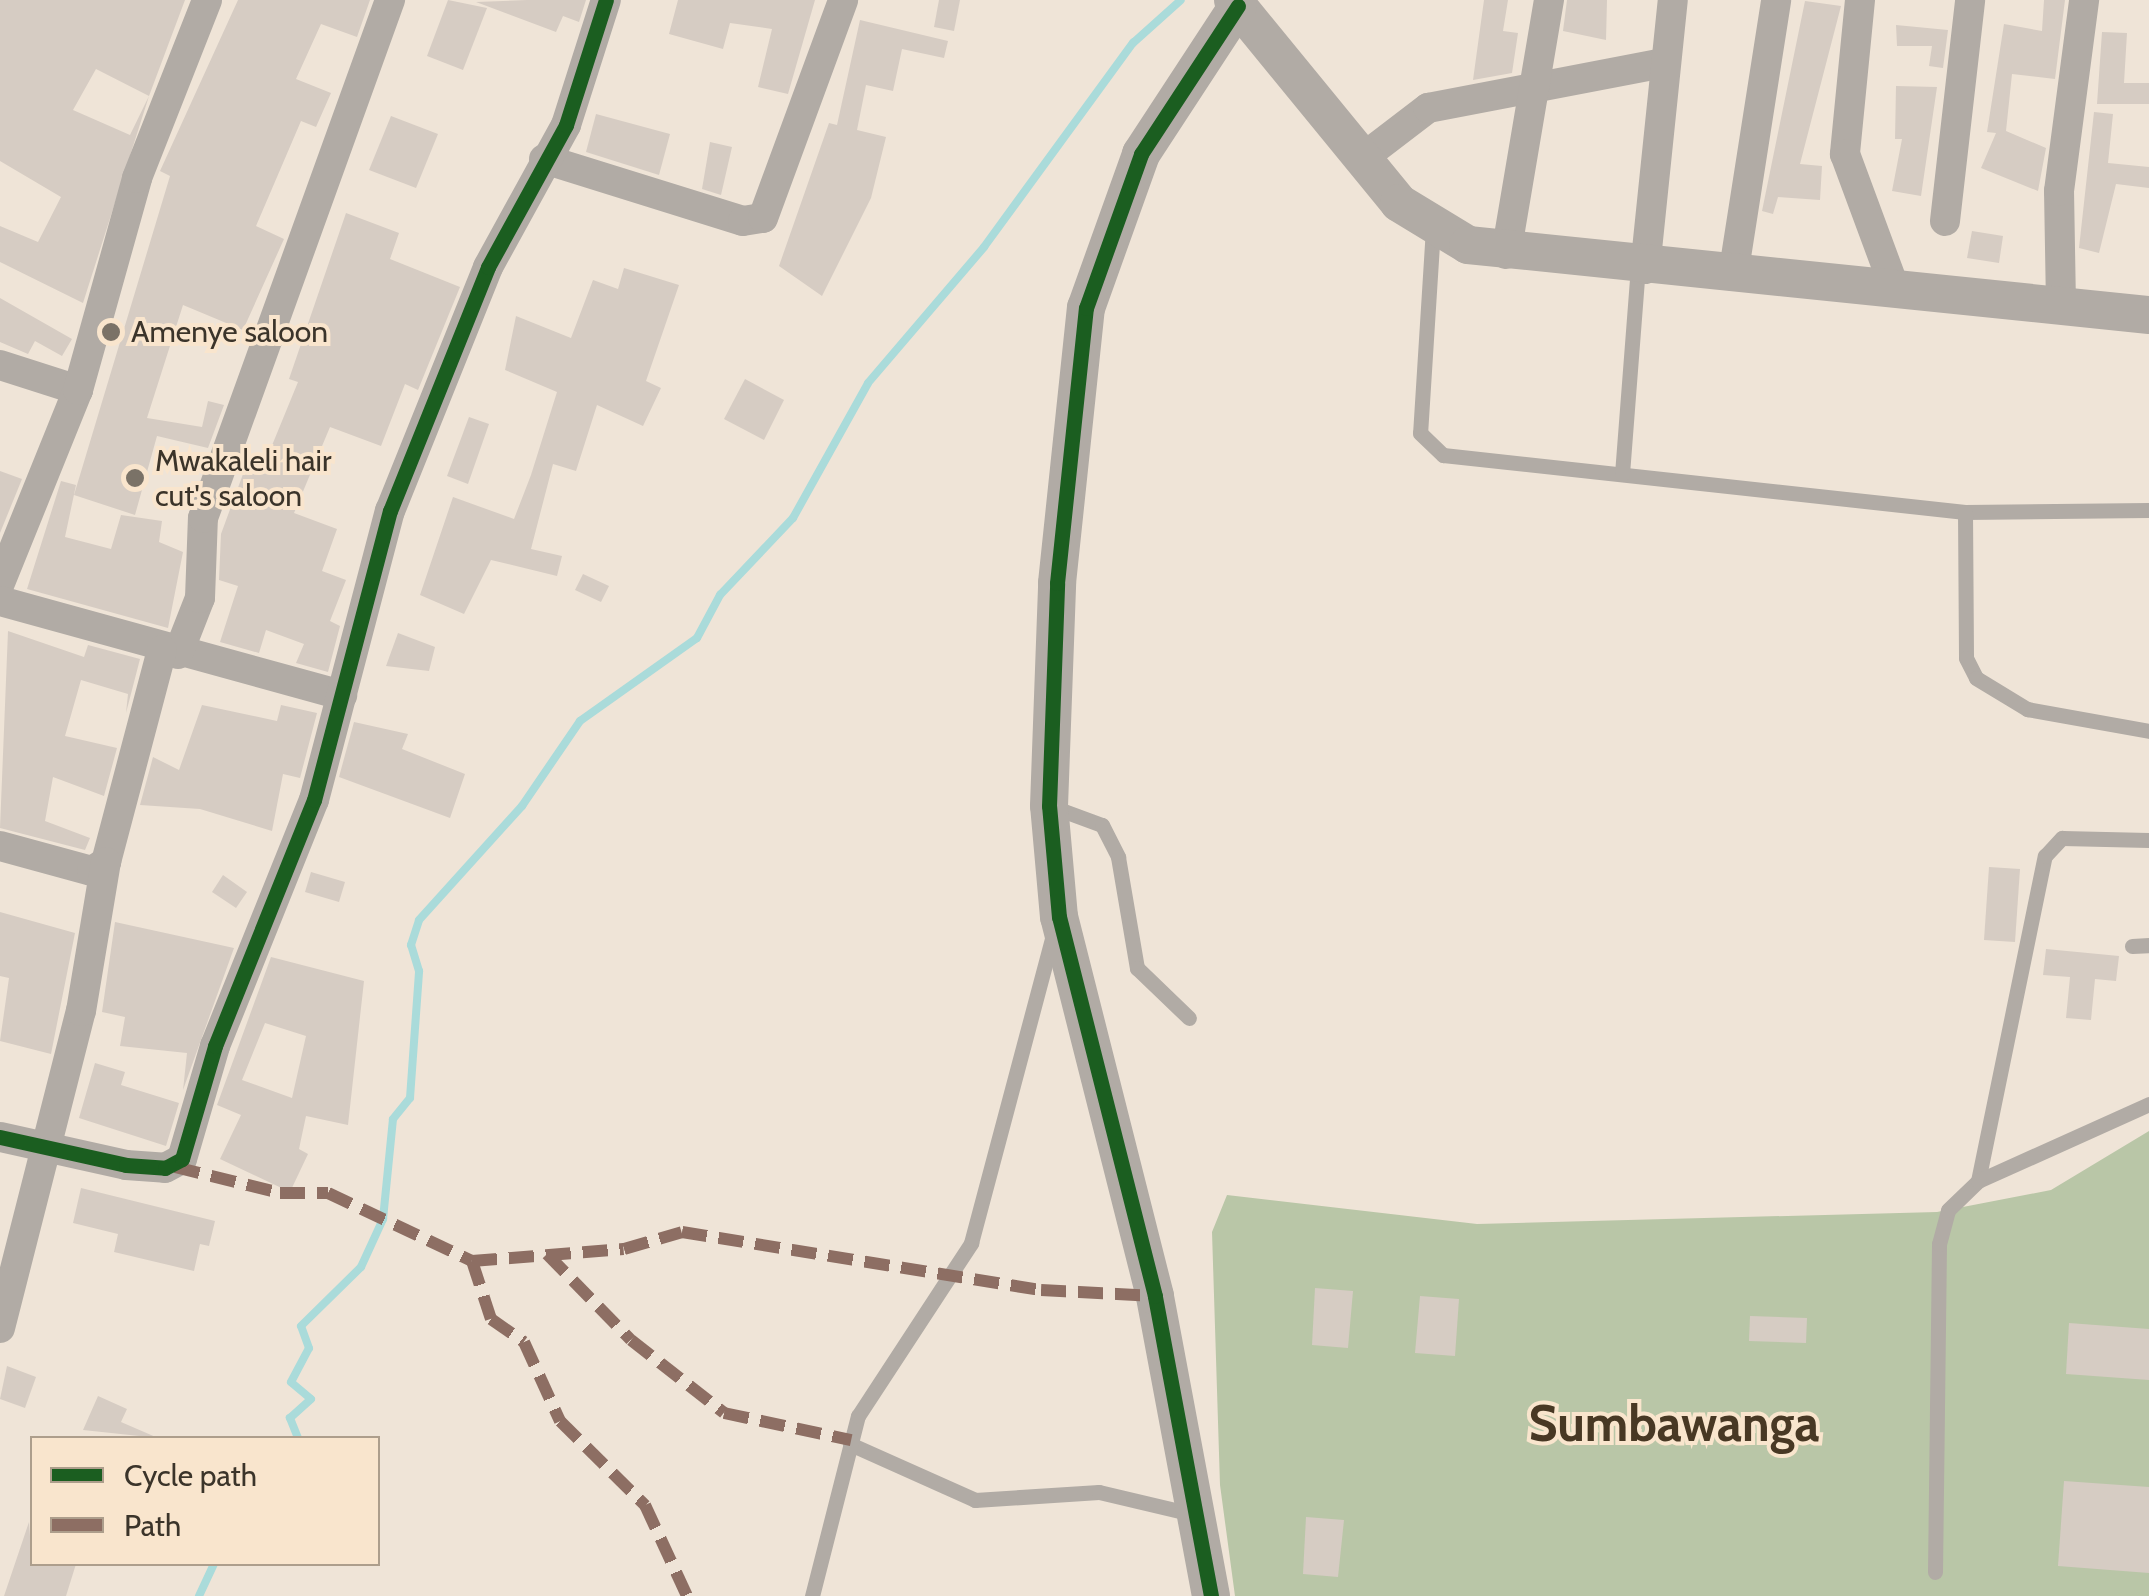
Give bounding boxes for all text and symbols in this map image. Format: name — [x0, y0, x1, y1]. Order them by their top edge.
place label: Amenye saloon — [131, 314, 328, 350]
marker: Amenye saloon — [100, 321, 122, 343]
place label: Mwakaleli hair cut's saloon — [155, 443, 331, 514]
marker: Mwakaleli hair cut's saloon — [124, 467, 146, 489]
district label: Sumbawanga — [1528, 1394, 1820, 1454]
legend — [30, 1436, 380, 1566]
text: Cycle path — [124, 1457, 257, 1494]
text: Path — [124, 1507, 181, 1544]

